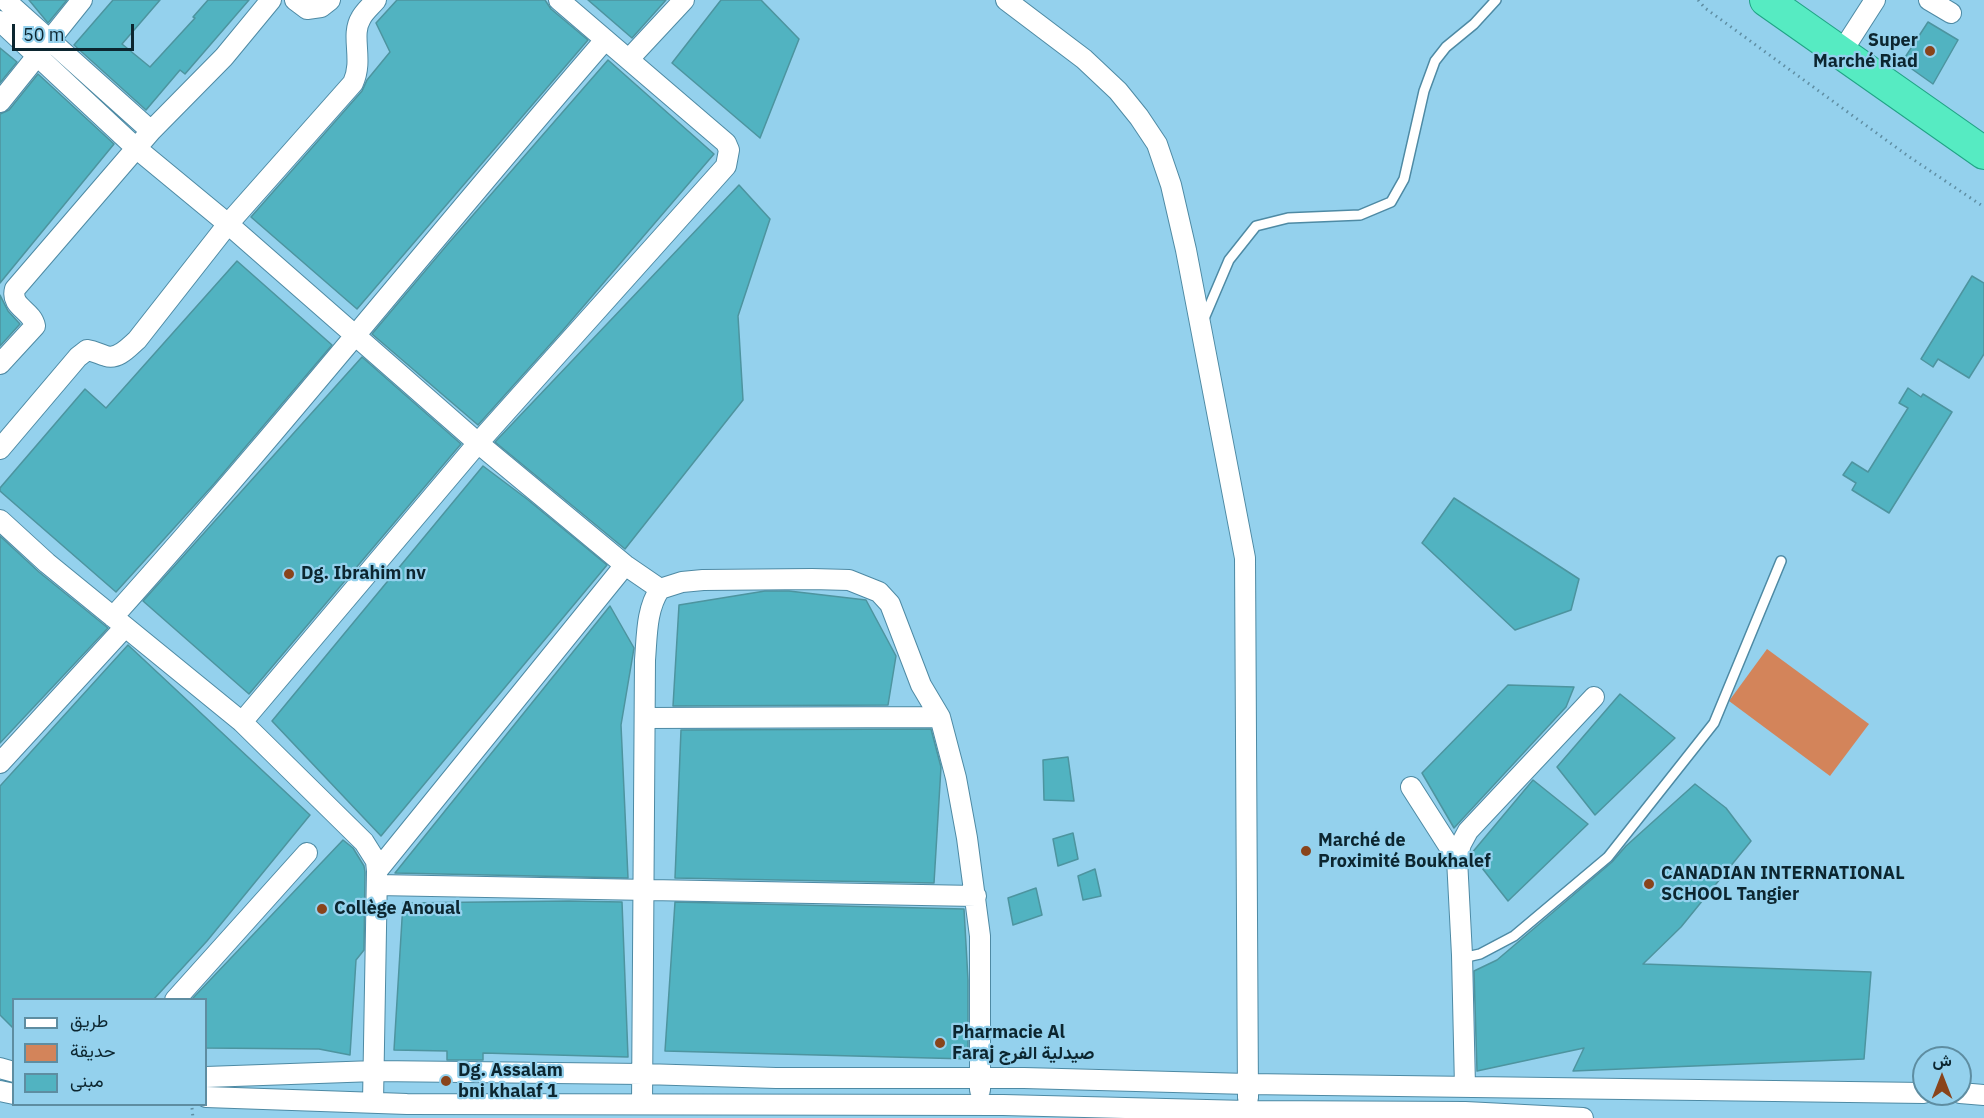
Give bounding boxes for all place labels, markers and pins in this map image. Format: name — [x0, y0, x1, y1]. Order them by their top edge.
place label: Super Marché Riad — [1813, 30, 1918, 72]
marker: Super Marché Riad — [1923, 44, 1937, 58]
place label: Dg. Ibrahim nv — [301, 563, 426, 585]
marker: Dg. Ibrahim nv — [282, 567, 296, 581]
place label: Marché de Proximité Boukhalef — [1318, 830, 1491, 872]
marker: Marché de Proximité Boukhalef — [1299, 844, 1313, 858]
place label: CANADIAN INTERNATIONAL SCHOOL Tangier — [1661, 863, 1905, 906]
marker: CANADIAN INTERNATIONAL SCHOOL Tangier — [1642, 877, 1656, 891]
place label: Collège Anoual — [334, 898, 461, 920]
marker: Collège Anoual — [315, 902, 329, 916]
place label: Pharmacie Al Faraj صيدلية الفرج — [952, 1022, 1095, 1064]
marker: Pharmacie Al Faraj صيدلية الفرج — [933, 1036, 947, 1050]
place label: Dg. Assalam bni khalaf 1 — [458, 1060, 563, 1102]
marker: Dg. Assalam bni khalaf 1 — [439, 1074, 453, 1088]

